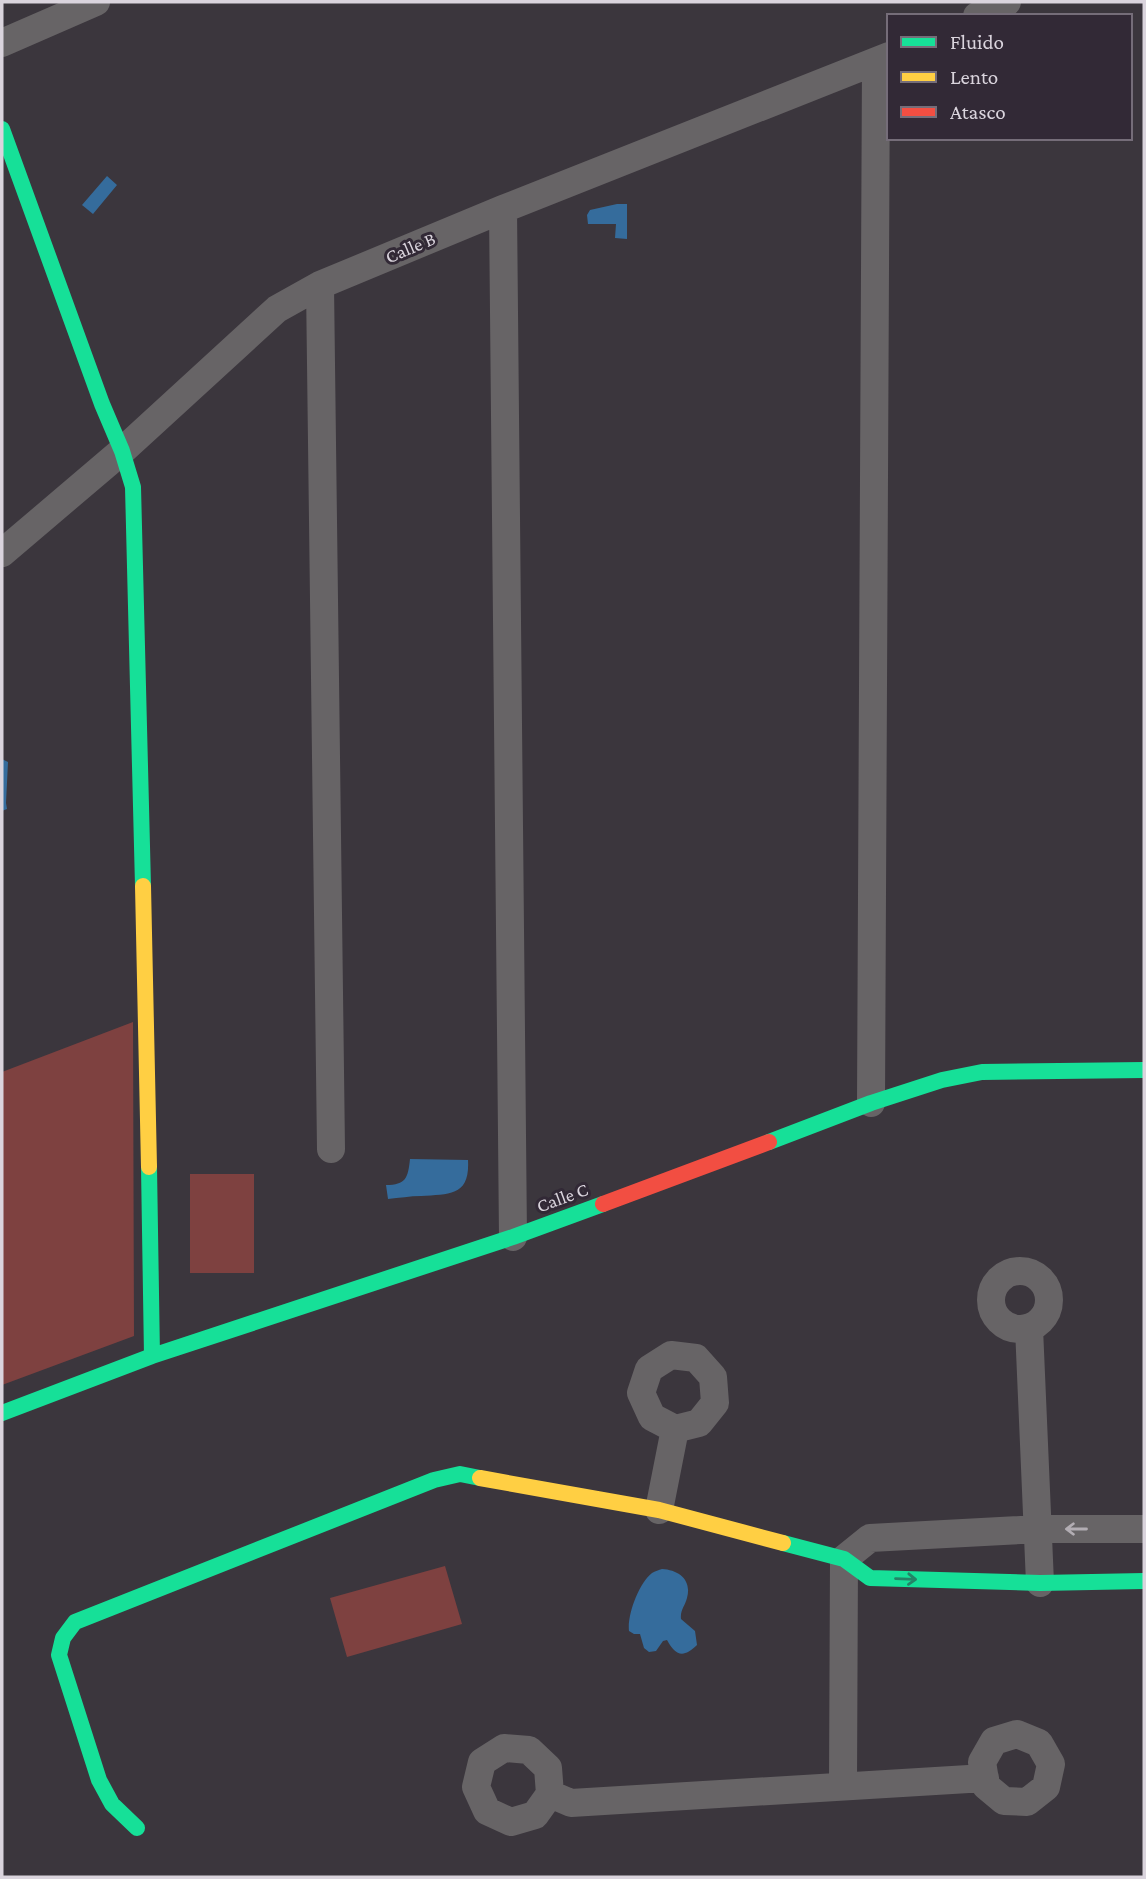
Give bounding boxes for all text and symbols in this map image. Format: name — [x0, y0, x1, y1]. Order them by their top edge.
legend — [887, 14, 1132, 140]
text: Fluido — [950, 30, 1004, 54]
text: Lento — [950, 65, 998, 89]
text: Atasco — [950, 100, 1006, 124]
street label: Calle B — [382, 228, 438, 267]
street label: Calle C — [534, 1179, 591, 1216]
one-way arrow — [1065, 1522, 1088, 1536]
one-way arrow — [894, 1573, 917, 1586]

